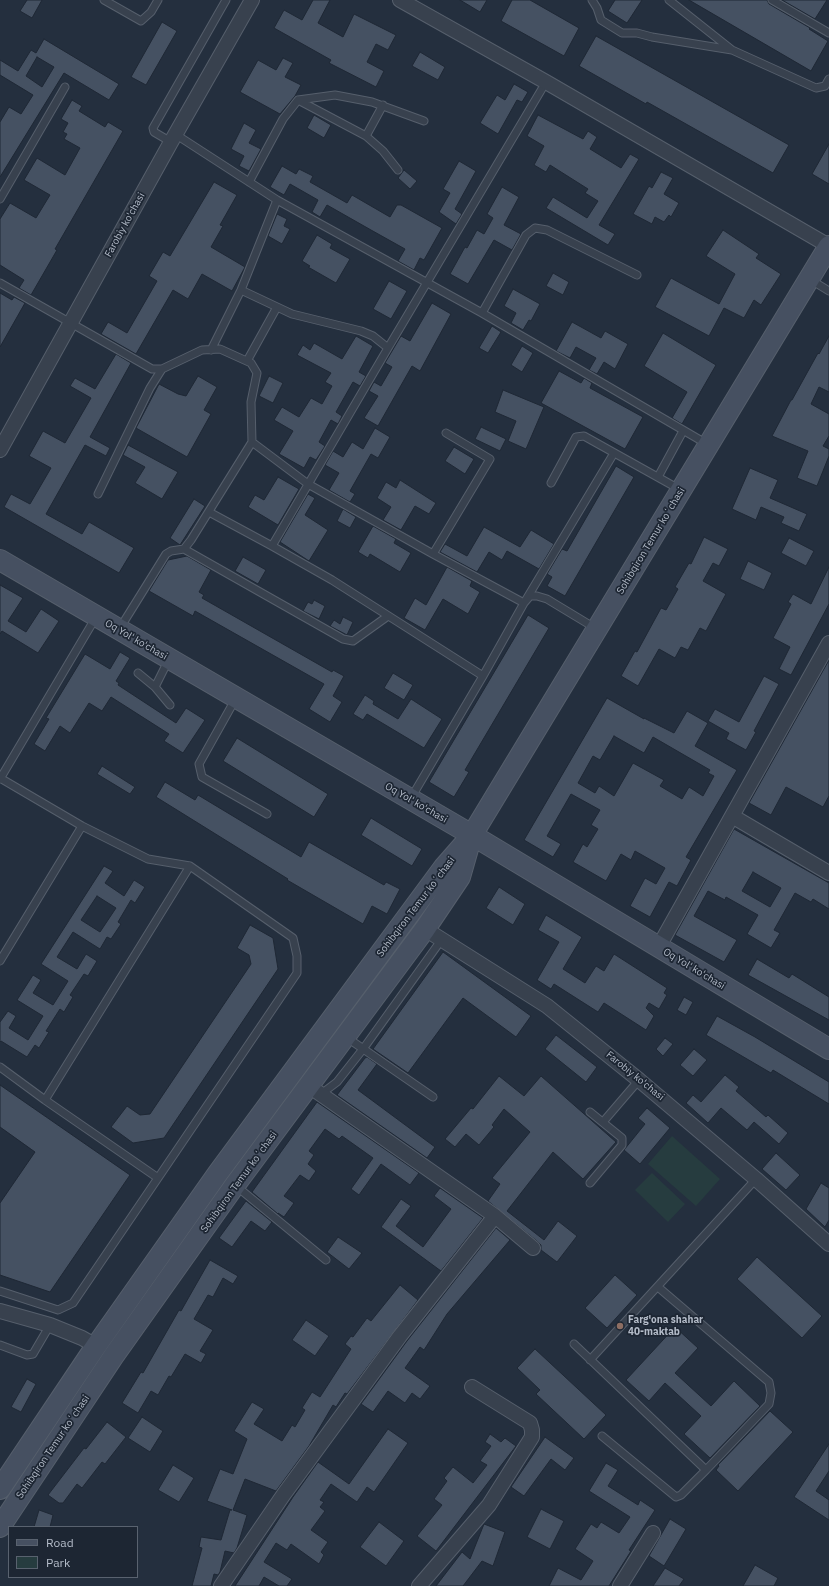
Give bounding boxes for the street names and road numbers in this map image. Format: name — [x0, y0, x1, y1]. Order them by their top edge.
street label: Farobiy ko'chasi — [102, 191, 148, 259]
street label: Sohibqiron Temur koʻchasi — [614, 486, 688, 596]
street label: Oq Yol' ko'chasi — [103, 617, 169, 663]
street label: Oq Yol' ko'chasi — [383, 780, 449, 826]
street label: Sohibqiron Temur koʻchasi — [374, 855, 458, 959]
street label: Oq Yol' ko'chasi — [661, 946, 727, 992]
street label: Farobiy ko'chasi — [603, 1049, 667, 1103]
street label: Sohibqiron Temur koʻchasi — [198, 1129, 280, 1235]
street label: Sohibqiron Temur koʻchasi — [14, 1393, 92, 1501]

